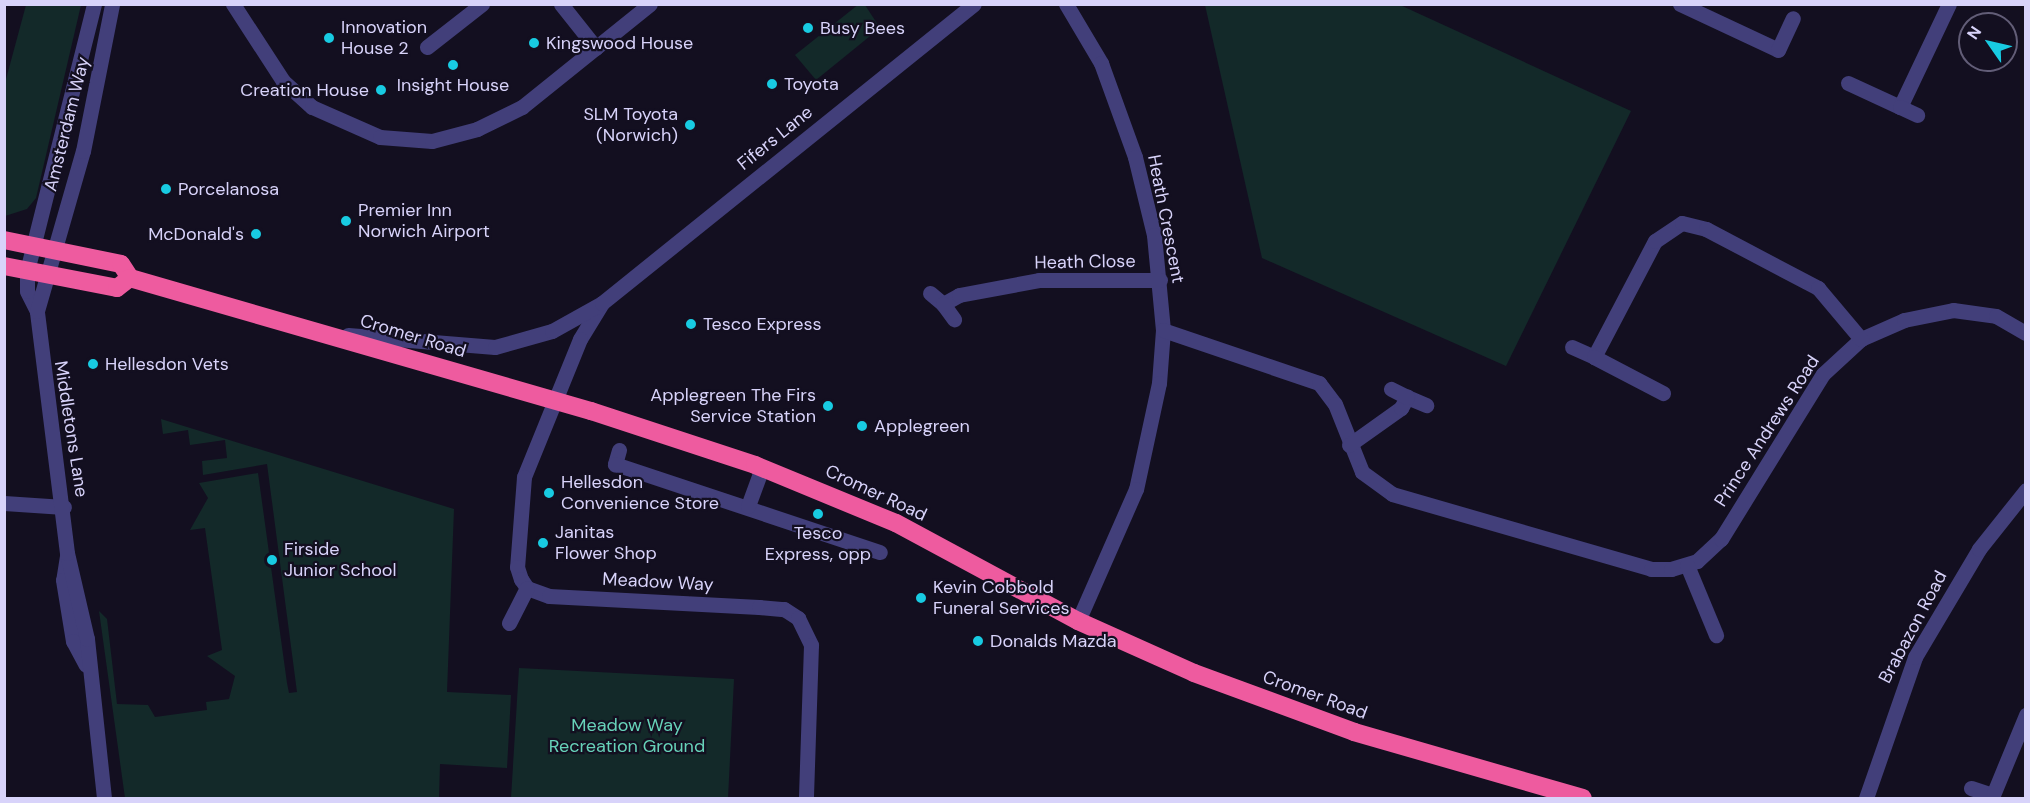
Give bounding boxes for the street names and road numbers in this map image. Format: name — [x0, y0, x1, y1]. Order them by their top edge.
street label: Amsterdam Way — [40, 54, 94, 194]
street label: Fifers Lane — [733, 101, 817, 175]
street label: Heath Crescent — [1143, 153, 1189, 285]
street label: Heath Close — [1034, 250, 1136, 274]
street label: Cromer Road — [357, 310, 469, 362]
street label: Prince Andrews Road — [1710, 351, 1824, 511]
street label: Middletons Lane — [50, 359, 92, 499]
street label: Cromer Road — [822, 460, 930, 526]
street label: Brabazon Road — [1874, 567, 1952, 687]
street label: Meadow Way — [602, 568, 714, 596]
street label: Cromer Road — [1260, 666, 1370, 724]

